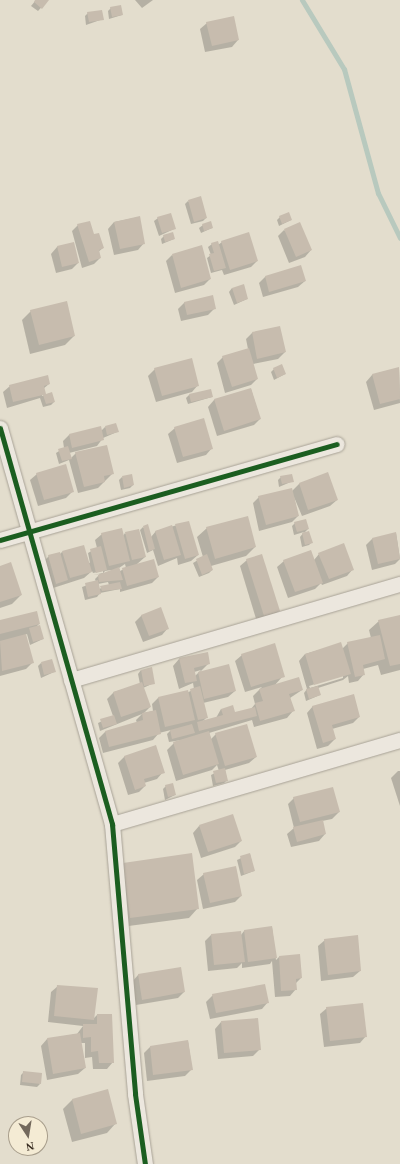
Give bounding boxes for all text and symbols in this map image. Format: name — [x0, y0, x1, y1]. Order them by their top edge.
north arrow — [8, 1116, 48, 1156]
text: N — [25, 1140, 35, 1153]

